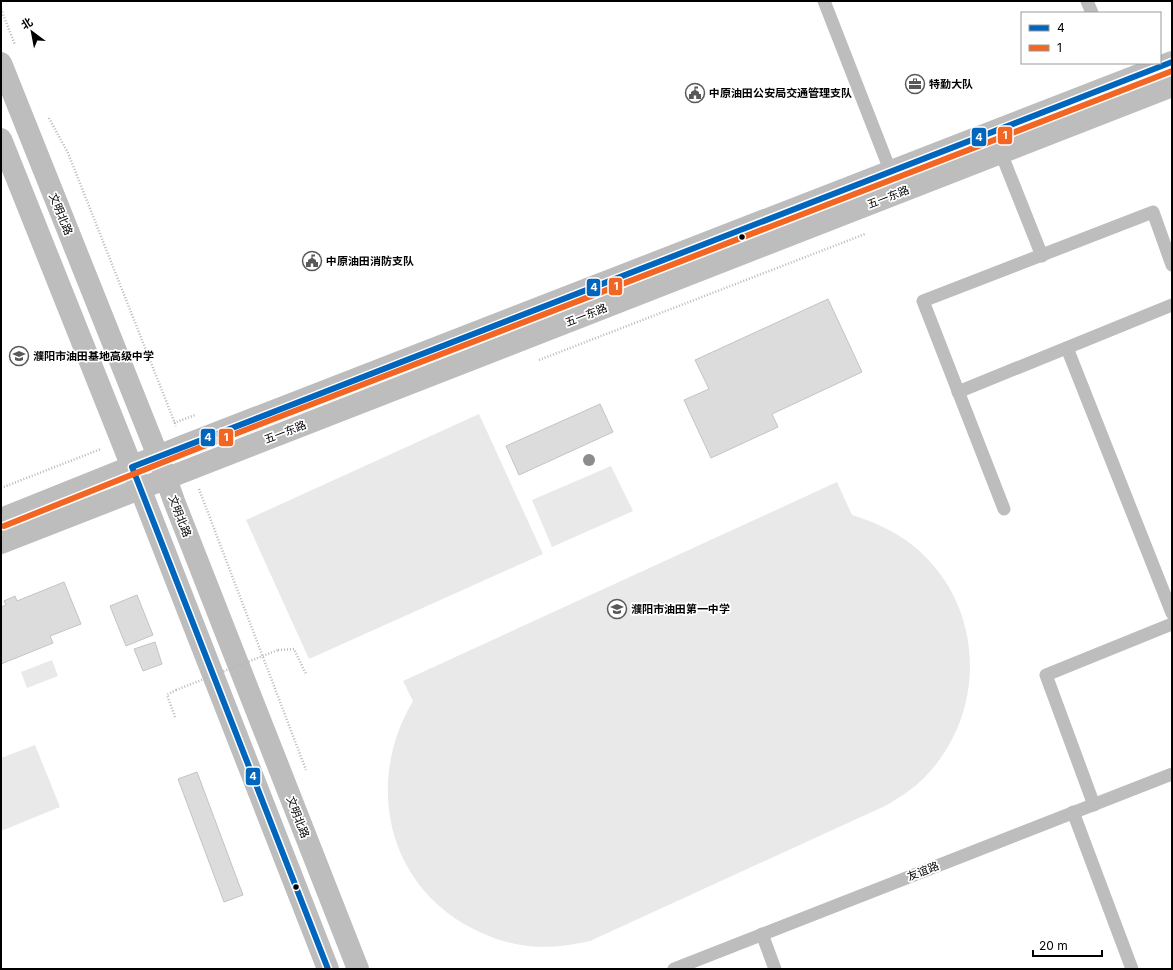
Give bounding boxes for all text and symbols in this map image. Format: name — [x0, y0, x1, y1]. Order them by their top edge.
north arrow — [12, 12, 52, 52]
legend — [1021, 12, 1161, 64]
text: 北 — [18, 15, 35, 32]
text: 4 — [1057, 20, 1065, 35]
text: 1 — [1057, 40, 1062, 55]
office icon: 特勤大队 — [904, 73, 926, 95]
place label: 特勤大队 — [929, 77, 973, 91]
public building icon: 中原油田公安局交通管理支队 — [684, 82, 706, 104]
place label: 中原油田公安局交通管理支队 — [709, 86, 852, 100]
line badge: 1 — [997, 126, 1013, 145]
line badge: 4 — [971, 127, 987, 147]
text: 1 — [1003, 128, 1008, 142]
text: 4 — [975, 130, 983, 144]
street label: 五一东路 — [865, 183, 911, 211]
street label: 文明北路 — [46, 191, 76, 237]
unlabelled marker — [737, 232, 747, 242]
public building icon: 中原油田消防支队 — [301, 250, 323, 272]
place label: 中原油田消防支队 — [326, 254, 414, 268]
line badge: 1 — [608, 277, 623, 296]
line badge: 4 — [586, 278, 601, 297]
text: 1 — [614, 279, 619, 293]
text: 4 — [590, 280, 598, 294]
street label: 五一东路 — [563, 301, 609, 329]
school or university icon: 濮阳市油田基地高级中学 — [8, 345, 30, 367]
place label: 濮阳市油田基地高级中学 — [33, 349, 154, 363]
street label: 五一东路 — [262, 418, 308, 446]
line badge: 4 — [200, 428, 216, 447]
line badge: 1 — [218, 428, 234, 447]
text: 4 — [204, 430, 212, 444]
text: 1 — [224, 430, 229, 444]
street label: 文明北路 — [166, 493, 194, 539]
school or university icon: 濮阳市油田第一中学 — [606, 598, 628, 620]
place label: 濮阳市油田第一中学 — [631, 602, 730, 616]
line badge: 4 — [245, 767, 261, 786]
text: 4 — [249, 769, 257, 783]
street label: 文明北路 — [284, 794, 312, 840]
street label: 友谊路 — [905, 859, 941, 883]
unlabelled marker — [291, 882, 301, 892]
scale bar — [1033, 932, 1102, 958]
text: 20 m — [1039, 938, 1068, 953]

